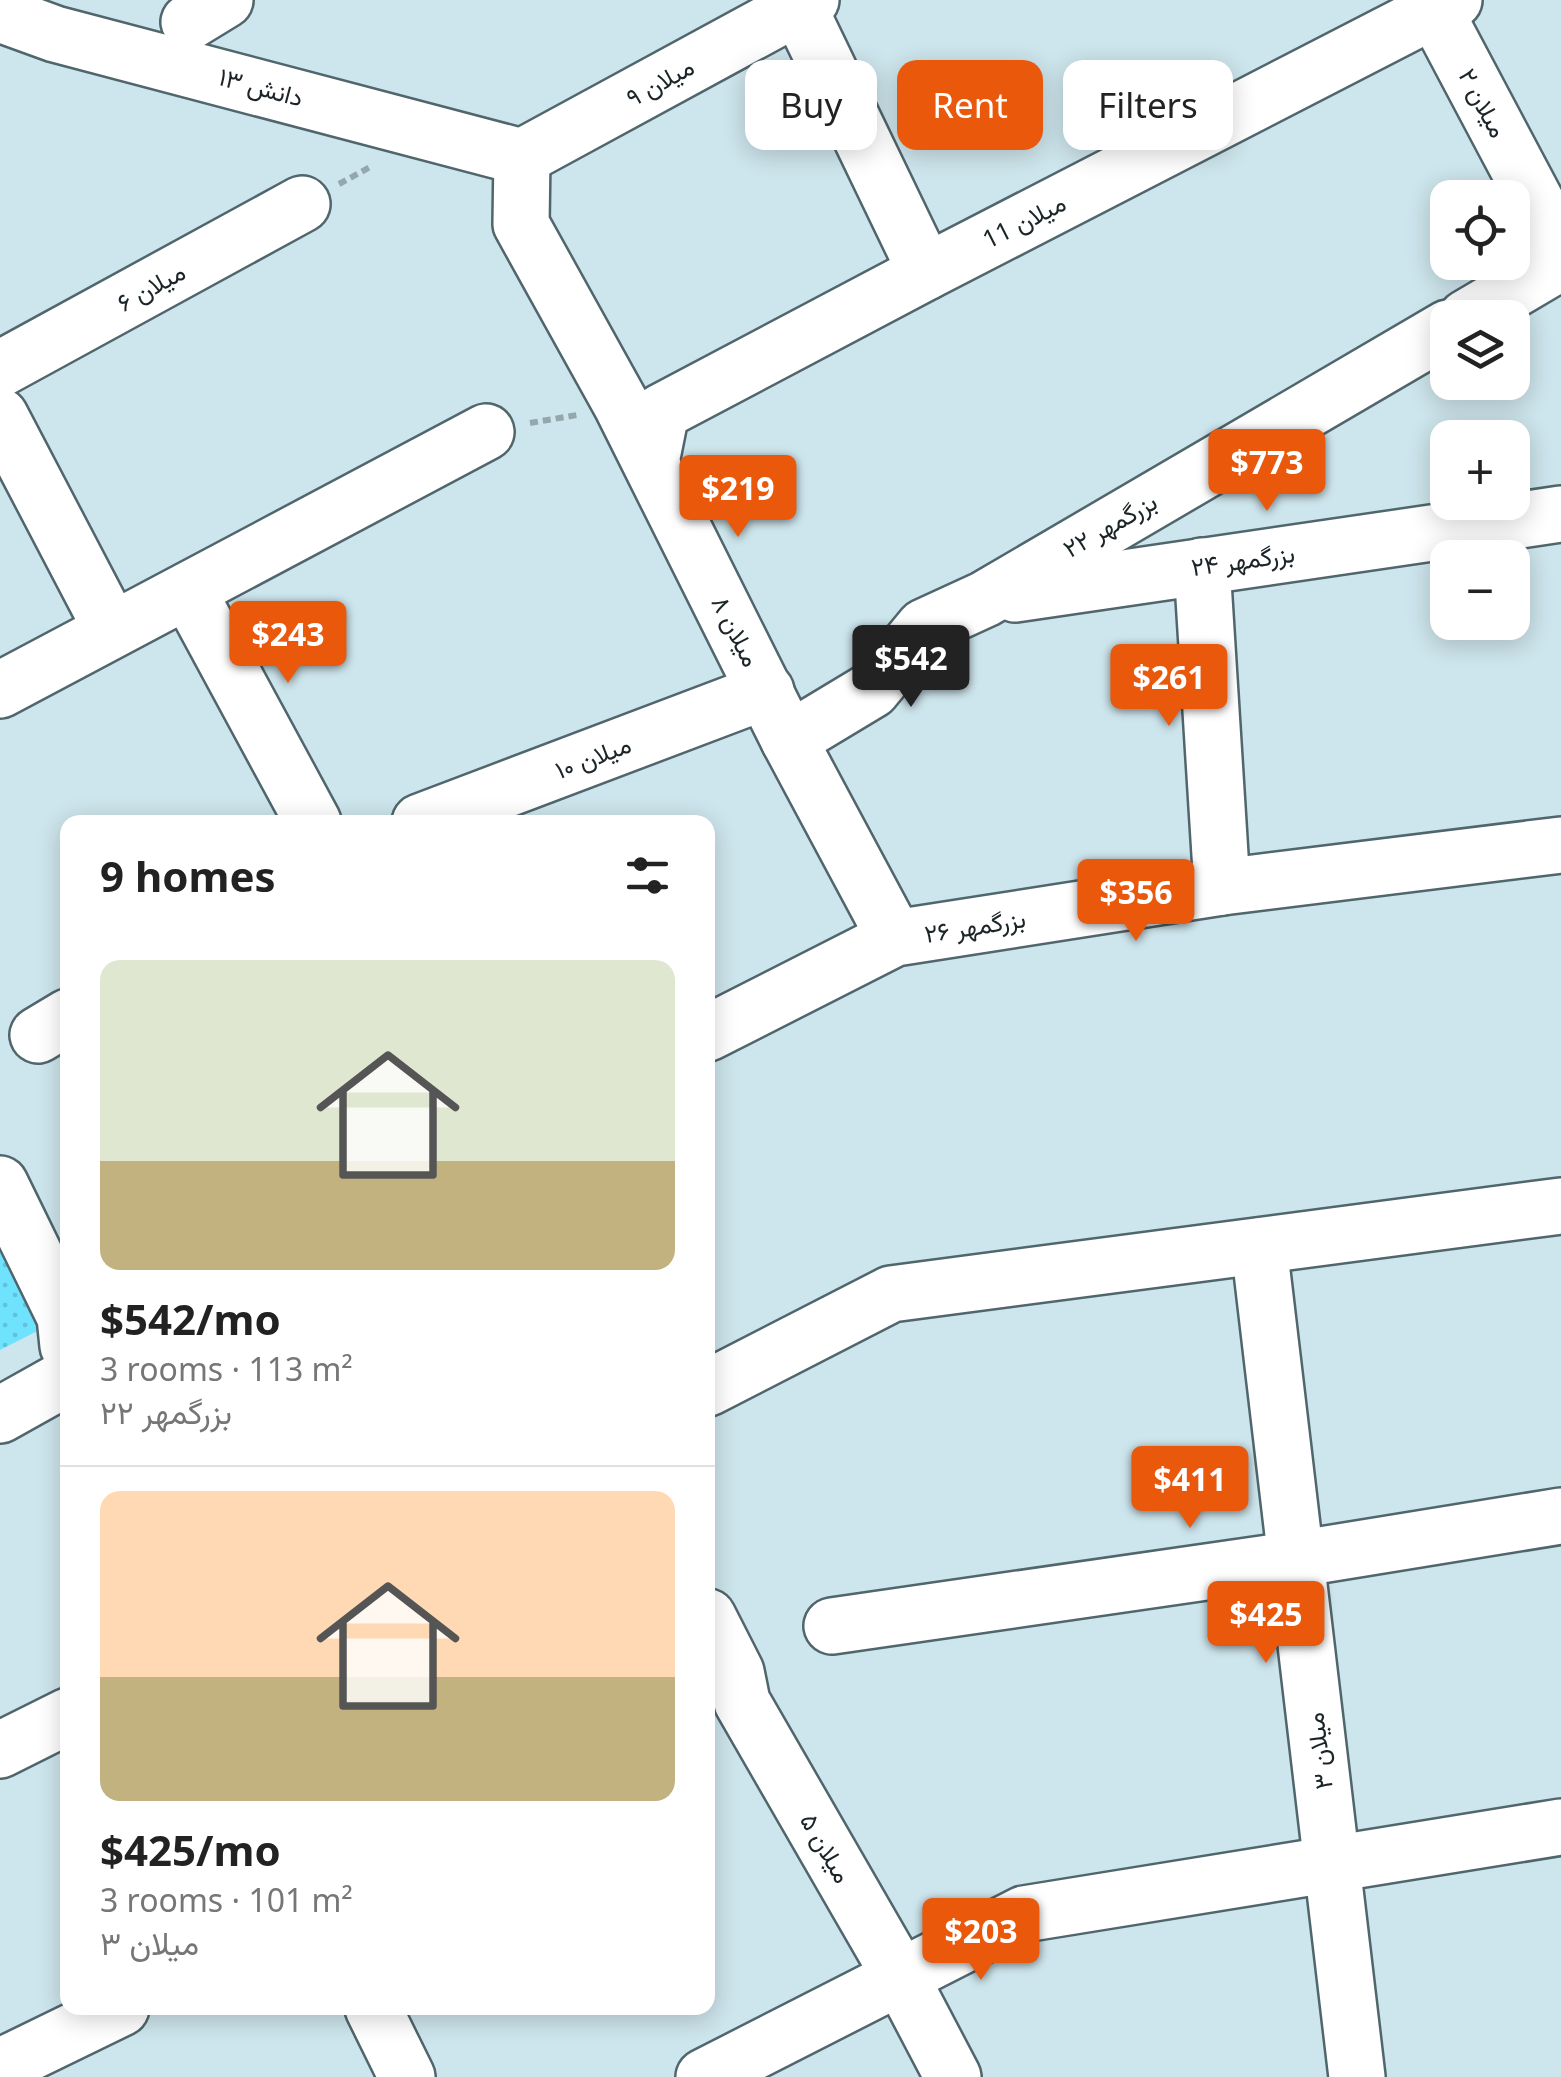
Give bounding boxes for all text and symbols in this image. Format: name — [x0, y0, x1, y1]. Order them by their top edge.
street label: میلان ۹ — [619, 49, 700, 114]
street label: دانش ۱۳ — [215, 58, 307, 114]
chip: Buy — [745, 60, 877, 150]
chip: Rent — [897, 60, 1043, 150]
chip: Filters — [1063, 60, 1233, 150]
street label: میلان ۲ — [1452, 62, 1516, 143]
map controls — [1430, 180, 1530, 640]
button: locate — [1430, 180, 1530, 280]
street label: میلان 11 — [976, 185, 1071, 256]
street label: میلان ۶ — [110, 254, 191, 319]
button: layers — [1430, 300, 1530, 400]
button: + — [1430, 420, 1530, 520]
pin: $773 — [1208, 429, 1326, 514]
text: $773 — [1230, 440, 1304, 483]
pin: $219 — [679, 455, 797, 540]
text: $219 — [701, 466, 775, 509]
street label: بزرگمهر ۲۲ — [1056, 484, 1163, 565]
street label: بزرگمهر ۲۴ — [1189, 535, 1297, 583]
button: − — [1430, 540, 1530, 640]
street label: میلان ۸ — [705, 589, 769, 672]
pin: $243 — [229, 601, 347, 686]
text: $243 — [251, 612, 325, 655]
pin: $542 — [852, 625, 970, 710]
text: $542 — [874, 636, 948, 679]
pin: $261 — [1110, 644, 1228, 729]
text: $261 — [1132, 655, 1206, 698]
street label: میلان ۱۰ — [550, 726, 635, 786]
text: 9 homes — [100, 847, 276, 904]
icon: filters — [620, 848, 675, 903]
pin: $356 — [1077, 859, 1195, 944]
text: $356 — [1099, 870, 1173, 913]
street label: بزرگمهر ۲۶ — [922, 900, 1028, 950]
icon: home — [298, 1025, 478, 1205]
text: $542/mo — [100, 1290, 281, 1347]
text: 3 rooms · 113 m² — [100, 1347, 353, 1390]
text: بزرگمهر ۲۲ — [100, 1390, 232, 1433]
pin: $411 — [1131, 1446, 1249, 1531]
text: $411 — [1153, 1457, 1227, 1500]
icon: home — [298, 1556, 478, 1736]
pin: $425 — [1207, 1581, 1325, 1666]
text: $425 — [1229, 1592, 1303, 1635]
street label: میلان ۳ — [1296, 1711, 1340, 1792]
street label: میلان ۵ — [793, 1806, 860, 1889]
text: $425/mo — [100, 1821, 281, 1878]
text: 3 rooms · 101 m² — [100, 1878, 353, 1921]
pin: $203 — [922, 1898, 1040, 1983]
text: $203 — [944, 1909, 1018, 1952]
text: میلان ۳ — [100, 1921, 199, 1964]

